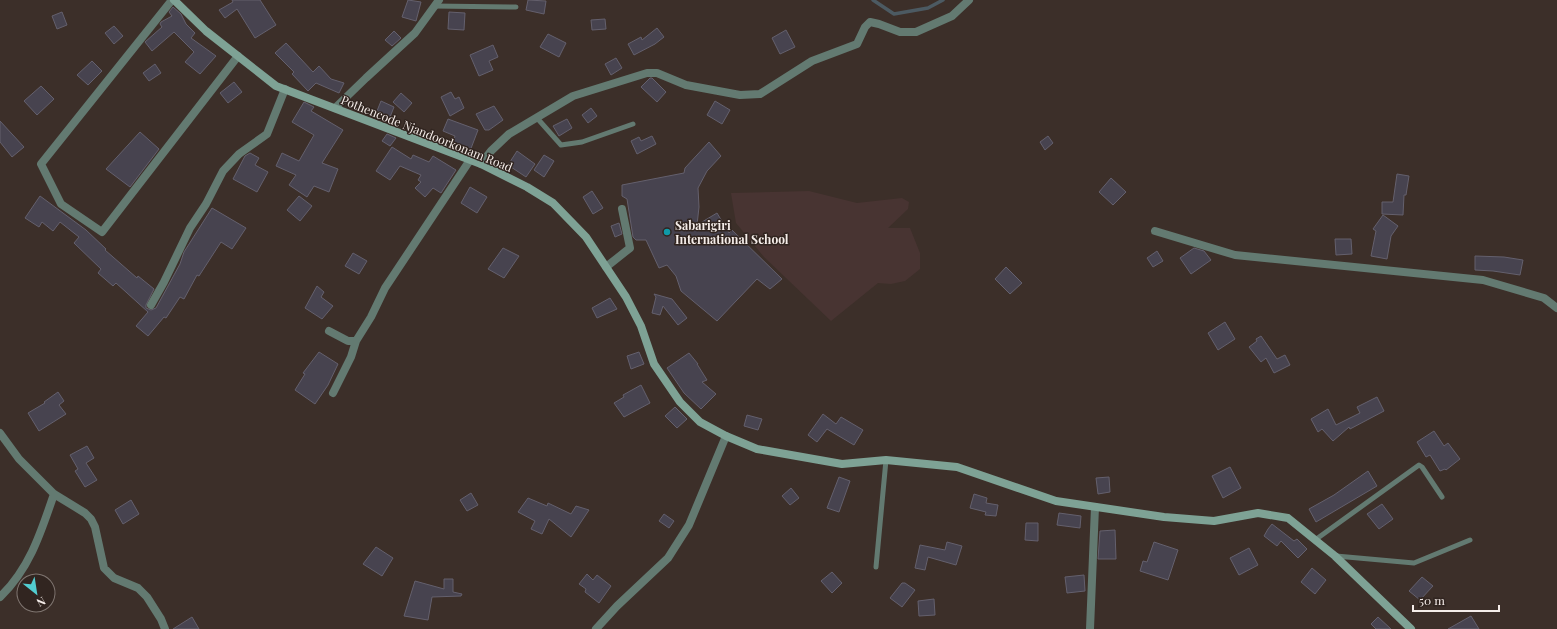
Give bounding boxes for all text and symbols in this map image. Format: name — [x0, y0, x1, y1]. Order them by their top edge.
street label: Pothencode Njandoorkonam Road — [339, 91, 515, 175]
place label: Sabarigiri International School — [675, 217, 789, 247]
marker: Sabarigiri International School — [662, 227, 672, 237]
north arrow — [16, 573, 56, 613]
scale bar — [1413, 587, 1499, 613]
text: 50 m — [1419, 592, 1445, 608]
text: N — [34, 594, 48, 611]

